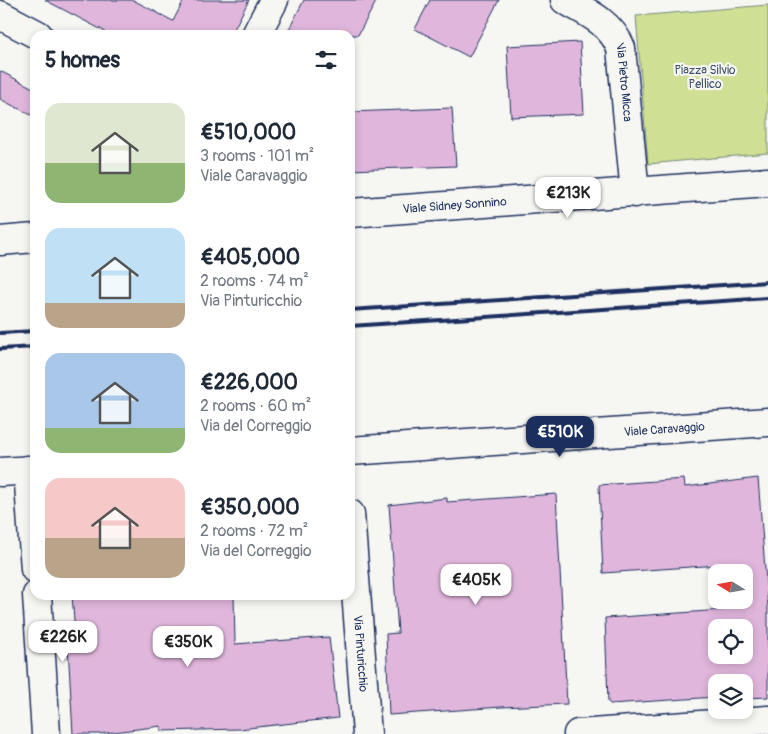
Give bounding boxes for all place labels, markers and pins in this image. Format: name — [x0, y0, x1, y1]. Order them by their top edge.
pin: €213K — [533, 176, 603, 219]
pin: €510K — [525, 416, 595, 458]
pin: €405K — [441, 564, 511, 606]
pin: €226K — [28, 620, 98, 663]
pin: €350K — [153, 626, 223, 668]

